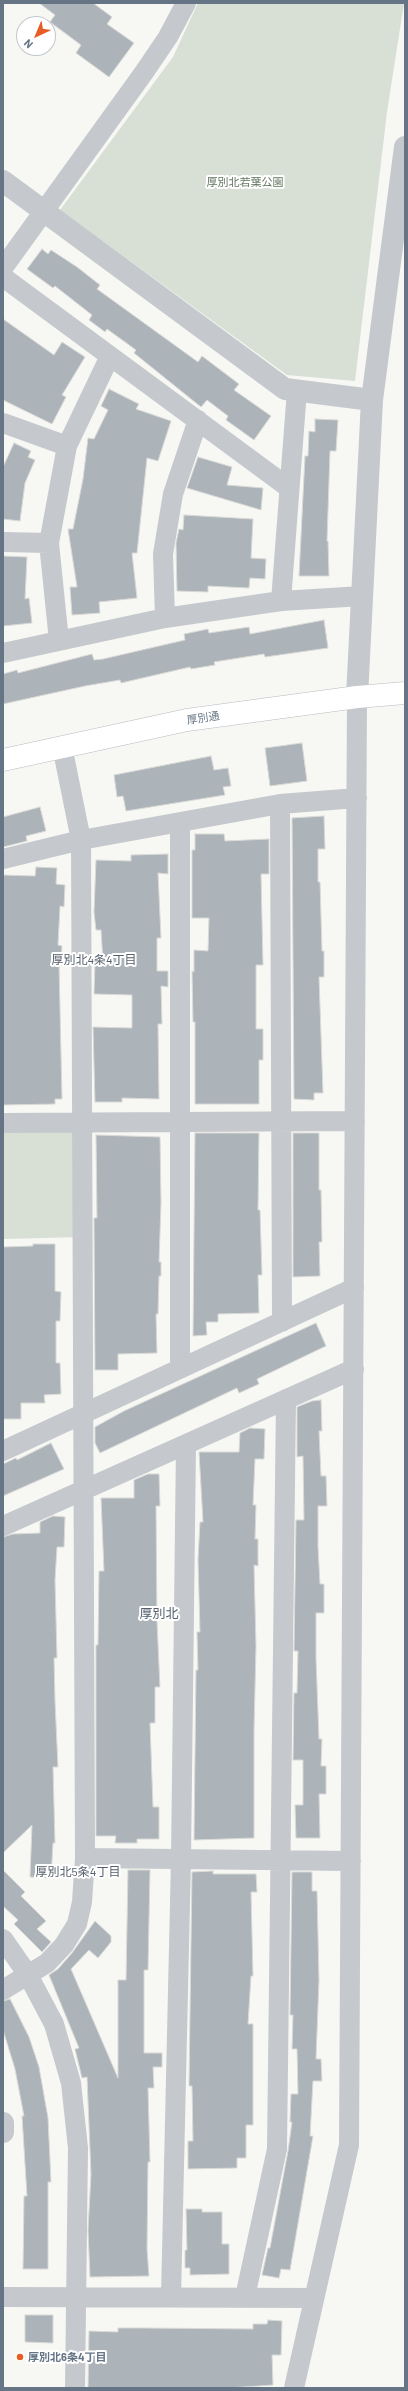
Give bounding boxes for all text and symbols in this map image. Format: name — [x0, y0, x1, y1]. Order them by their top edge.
north arrow — [16, 16, 56, 56]
text: N — [21, 37, 35, 51]
park label: 厚別北若葉公園 — [207, 175, 283, 189]
street label: 厚別通 — [186, 709, 220, 727]
district label: 厚別北4条4丁目 — [51, 953, 137, 967]
district label: 厚別北 — [140, 1606, 178, 1622]
district label: 厚別北5条4丁目 — [36, 1865, 120, 1879]
place label: 厚別北6条4丁目 — [28, 2350, 107, 2364]
marker: 厚別北6条4丁目 — [15, 2352, 25, 2362]

